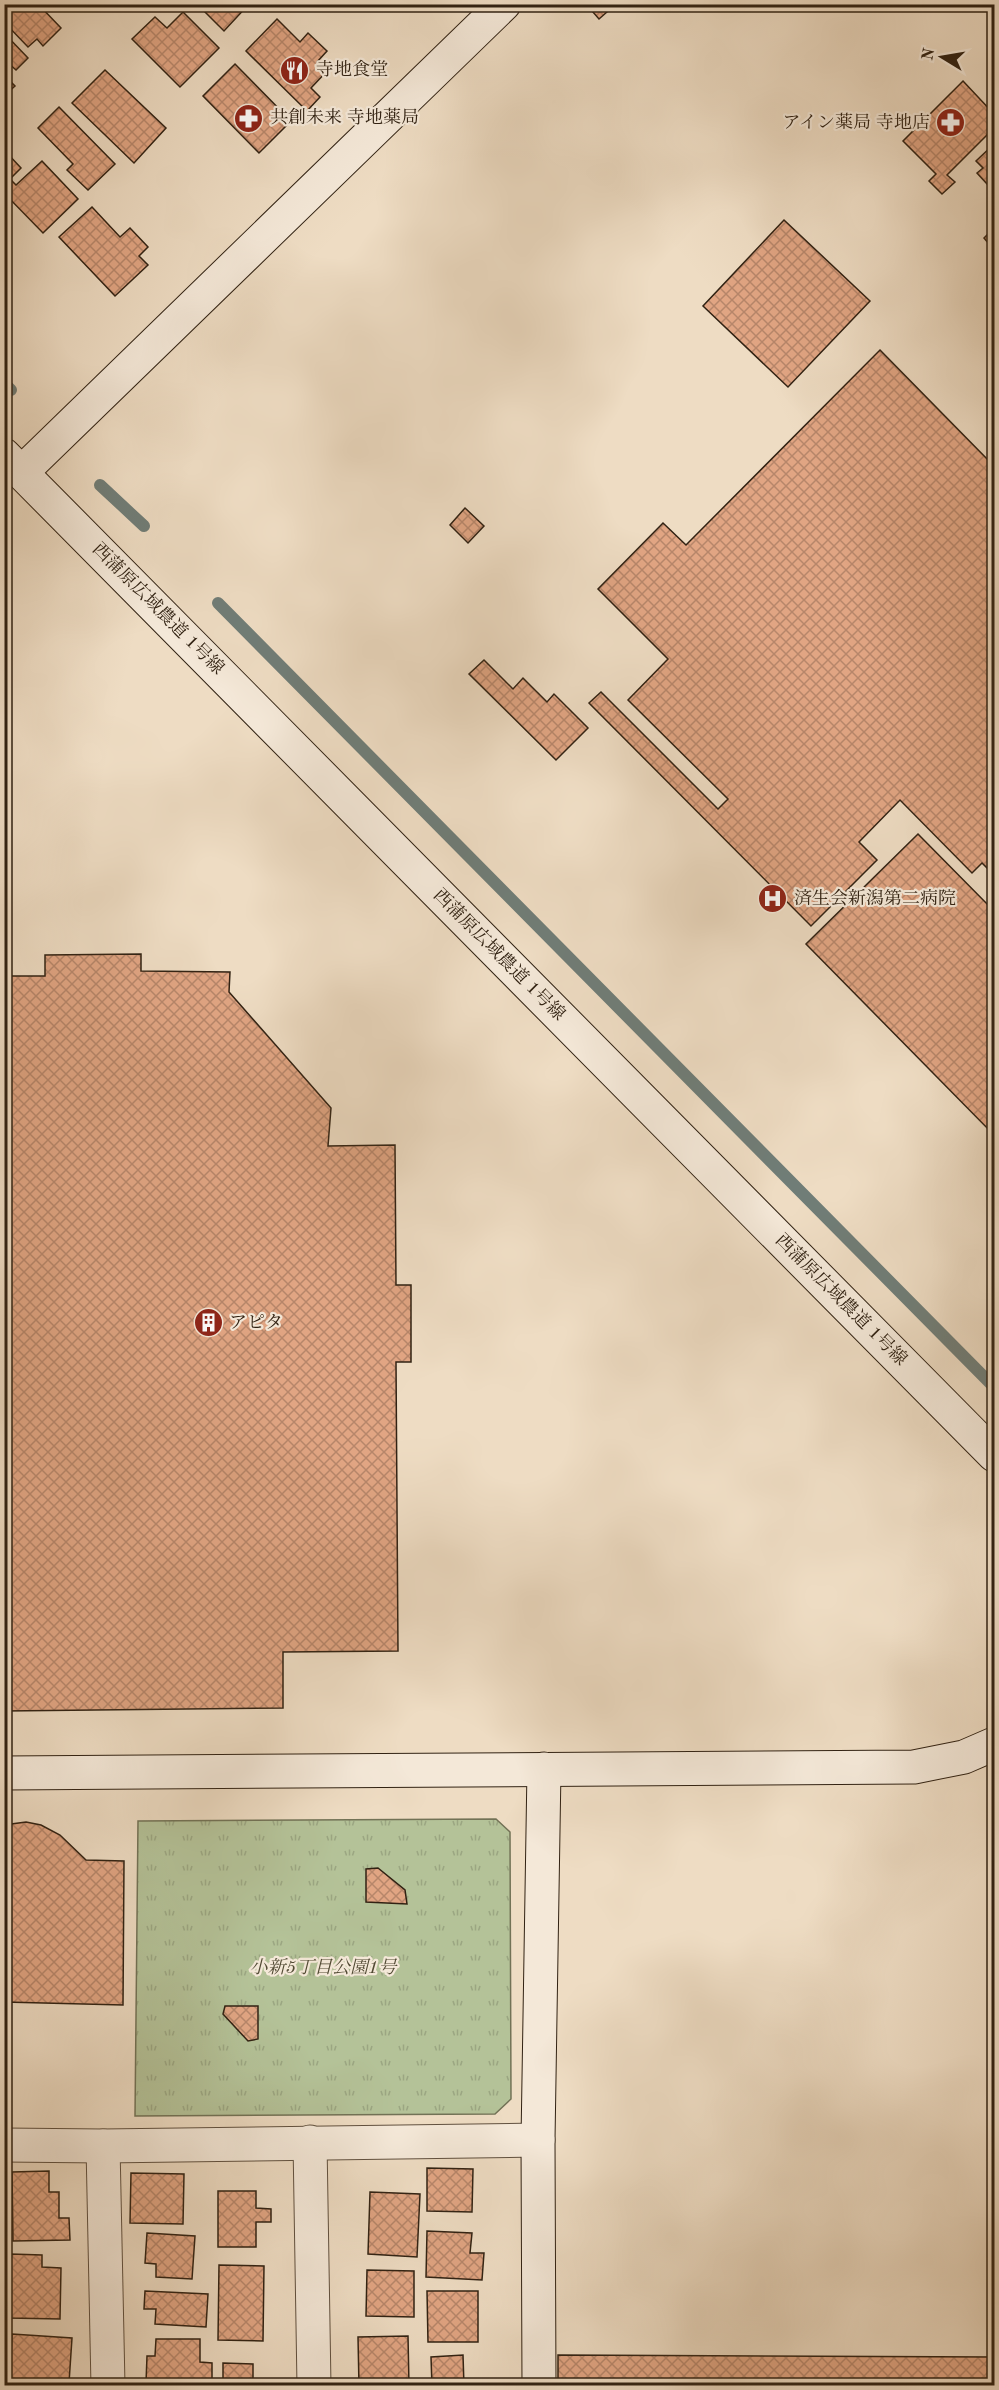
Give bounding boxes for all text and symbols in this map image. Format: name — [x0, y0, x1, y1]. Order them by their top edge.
north arrow — [912, 27, 972, 87]
text: N — [920, 46, 938, 62]
restaurant icon: 寺地食堂 — [279, 54, 311, 86]
place label: 寺地食堂 — [316, 59, 388, 79]
pharmacy icon: 共創未来 寺地薬局 — [233, 102, 265, 134]
place label: 共創未来 寺地薬局 — [270, 107, 419, 127]
pharmacy icon: アイン薬局 寺地店 — [935, 107, 967, 139]
place label: アイン薬局 寺地店 — [783, 112, 930, 132]
street label: 西蒲原広域農道 1号線 — [89, 538, 229, 678]
hospital icon: 済生会新潟第二病院 — [757, 883, 789, 915]
street label: 西蒲原広域農道 1号線 — [430, 884, 570, 1024]
place label: 済生会新潟第二病院 — [794, 888, 956, 908]
street label: 西蒲原広域農道 1号線 — [772, 1229, 912, 1369]
building icon: アピタ — [192, 1307, 224, 1339]
place label: アピタ — [229, 1314, 283, 1332]
park label: 小新5丁目公園1号 — [250, 1957, 398, 1977]

